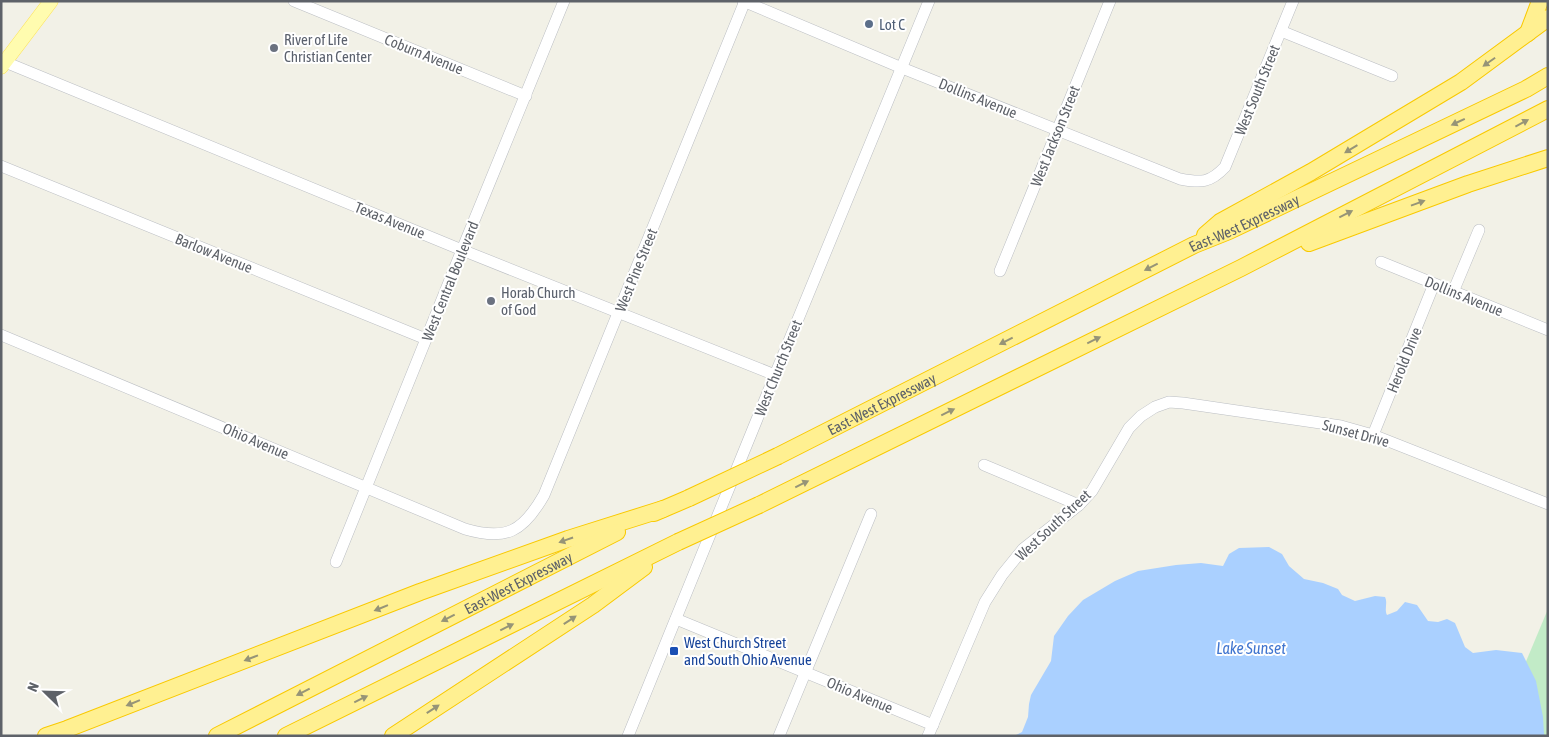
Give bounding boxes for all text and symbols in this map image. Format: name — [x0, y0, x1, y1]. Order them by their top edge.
place label: Lot C — [879, 16, 905, 33]
marker: Lot C — [863, 18, 875, 30]
street label: Coburn Avenue — [382, 30, 466, 78]
place label: River of Life Christian Center — [284, 31, 372, 65]
marker: River of Life Christian Center — [268, 42, 280, 54]
street label: West South Street — [1231, 42, 1283, 138]
one-way arrow — [1482, 57, 1496, 67]
street label: Dollins Avenue — [936, 75, 1020, 121]
street label: West Jackson Street — [1027, 83, 1083, 189]
one-way arrow — [1450, 118, 1465, 126]
one-way arrow — [1515, 118, 1528, 127]
one-way arrow — [1345, 144, 1358, 153]
street label: East-West Expressway — [1186, 190, 1302, 255]
street label: Texas Avenue — [352, 198, 428, 242]
one-way arrow — [1411, 199, 1426, 207]
one-way arrow — [1339, 210, 1354, 218]
street label: West Central Boulevard — [418, 219, 482, 343]
street label: West Pine Street — [612, 226, 660, 314]
street label: Barlow Avenue — [173, 230, 255, 276]
one-way arrow — [1143, 263, 1158, 271]
street label: Dollins Avenue — [1422, 273, 1506, 319]
place label: Horab Church of God — [501, 284, 576, 318]
marker: Horab Church of God — [485, 295, 497, 307]
street label: West Church Street — [751, 317, 805, 419]
street label: Herold Drive — [1383, 325, 1425, 395]
one-way arrow — [1087, 336, 1101, 344]
one-way arrow — [998, 337, 1013, 345]
street label: East-West Expressway — [824, 369, 938, 438]
one-way arrow — [941, 408, 955, 416]
street label: Sunset Drive — [1321, 416, 1391, 450]
street label: Ohio Avenue — [220, 419, 292, 463]
one-way arrow — [795, 480, 810, 488]
street label: West South Street — [1012, 486, 1094, 564]
one-way arrow — [559, 537, 574, 544]
street label: East-West Expressway — [461, 548, 575, 617]
one-way arrow — [374, 604, 388, 612]
one-way arrow — [440, 614, 455, 622]
one-way arrow — [563, 615, 577, 625]
one-way arrow — [499, 622, 514, 631]
place label: West Church Street and South Ohio Avenue — [684, 634, 812, 668]
water label: Lake Sunset — [1216, 639, 1286, 657]
marker: West Church Street and South Ohio Avenue — [668, 645, 680, 657]
one-way arrow — [244, 655, 259, 662]
north arrow — [20, 667, 70, 717]
street label: Ohio Avenue — [824, 673, 896, 717]
text: N — [24, 680, 42, 694]
one-way arrow — [296, 688, 310, 696]
one-way arrow — [354, 694, 368, 702]
one-way arrow — [125, 699, 140, 707]
one-way arrow — [427, 704, 440, 714]

